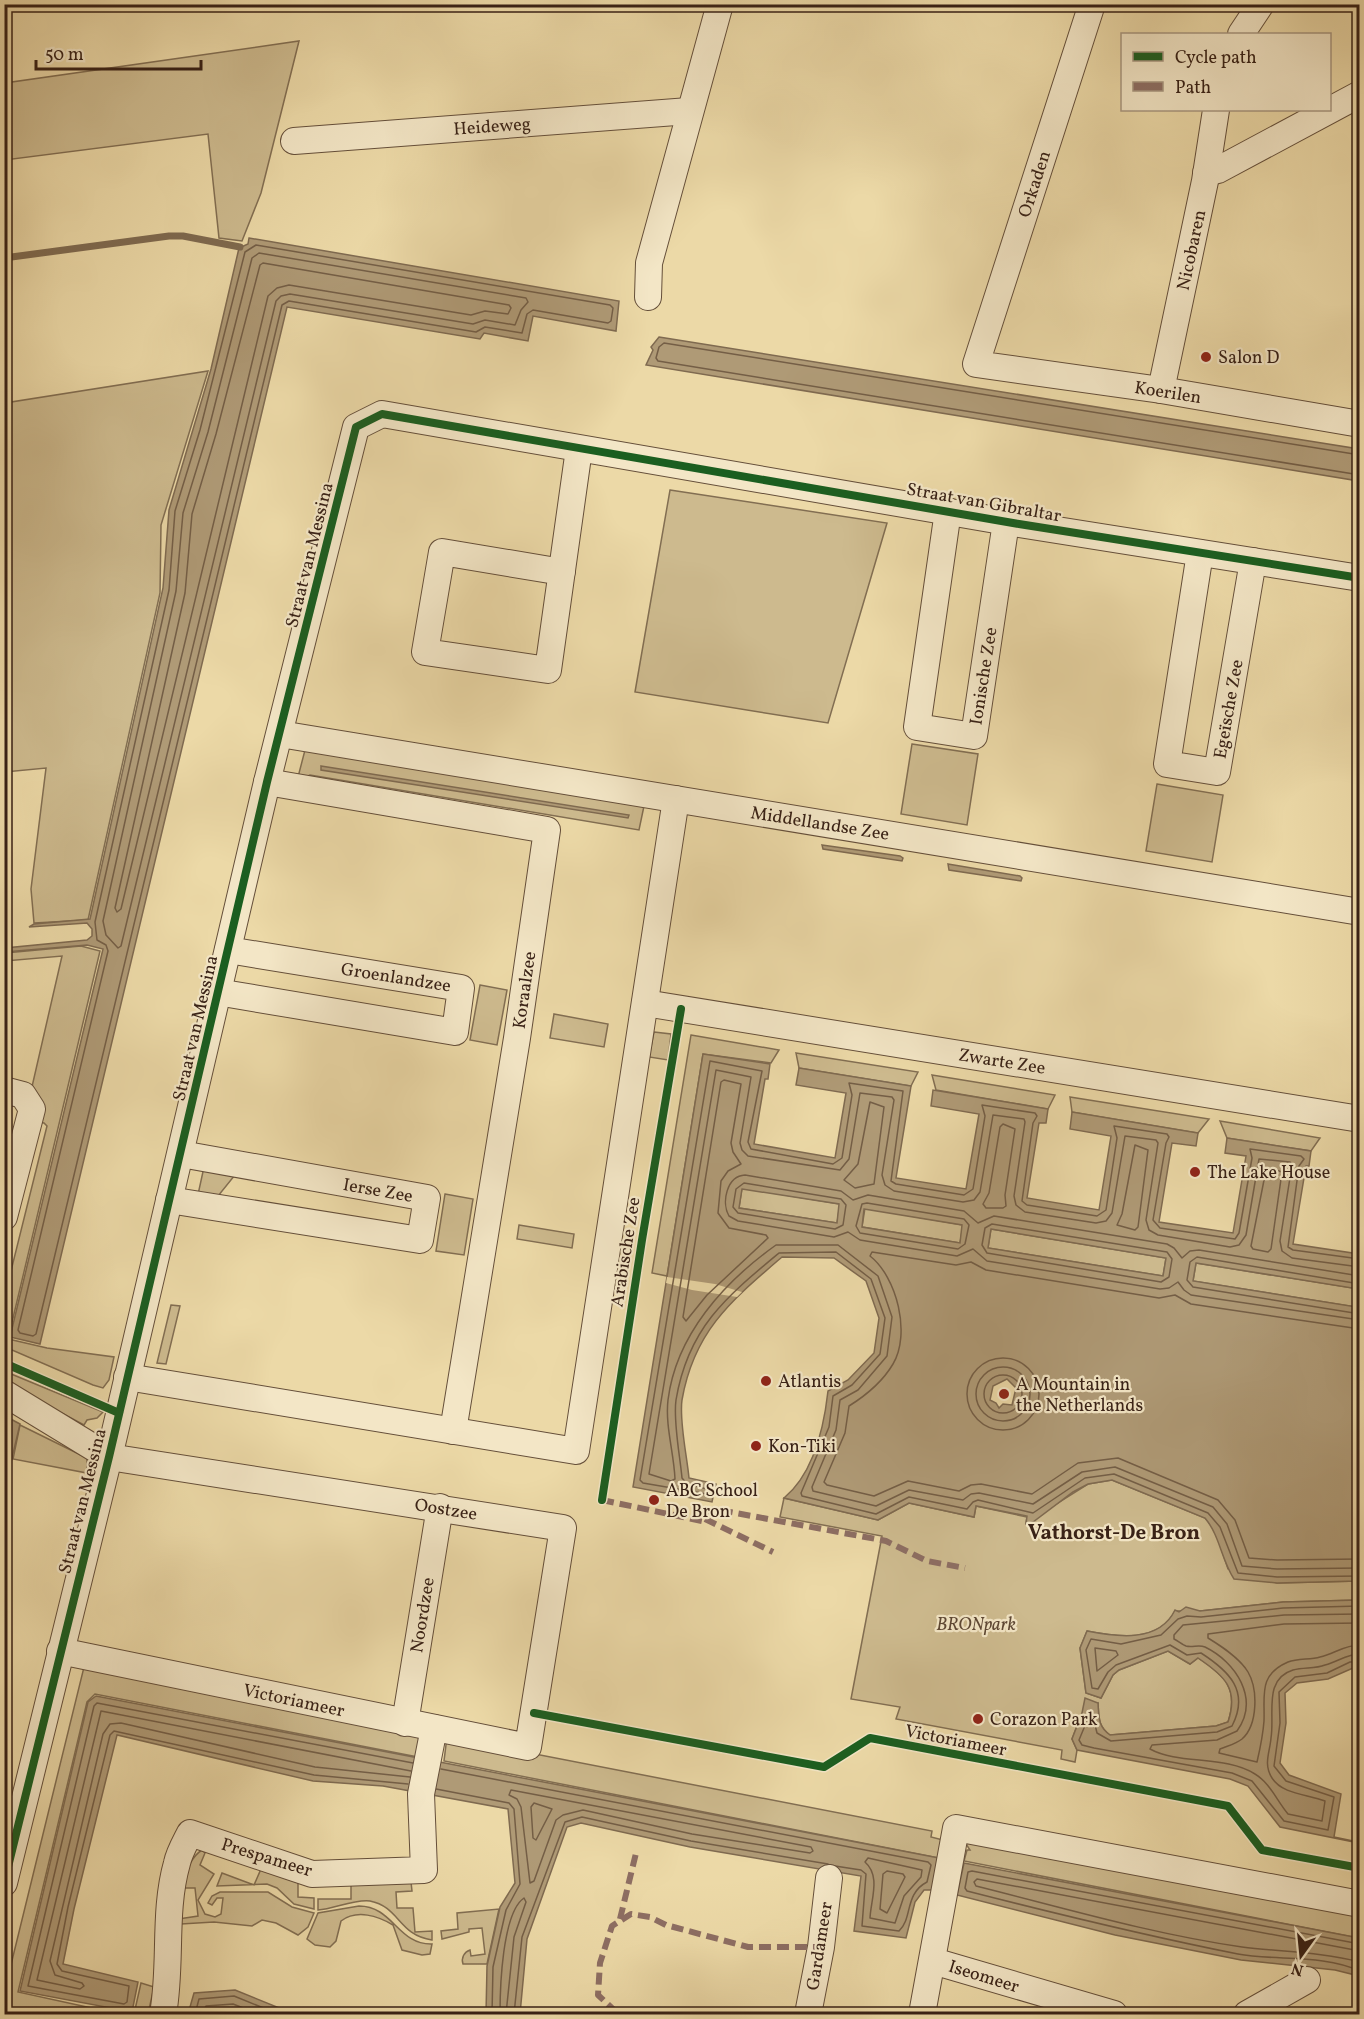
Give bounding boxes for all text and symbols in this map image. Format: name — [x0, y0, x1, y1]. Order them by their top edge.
scale bar — [36, 33, 201, 71]
legend — [1121, 33, 1331, 111]
text: 50 m — [45, 43, 84, 68]
text: Cycle path — [1175, 46, 1257, 71]
text: Path — [1175, 76, 1211, 101]
street label: Heideweg — [453, 112, 532, 143]
street label: Orkaden — [1013, 148, 1058, 221]
street label: Nicobaren — [1172, 207, 1213, 293]
place label: Salon D — [1218, 346, 1279, 371]
marker: Salon D — [1199, 350, 1213, 364]
street label: Koerilen — [1133, 376, 1203, 411]
street label: Straat van Gibraltar — [904, 478, 1064, 529]
street label: Straat van Messina — [280, 480, 341, 631]
street label: Ionische Zee — [964, 626, 1005, 727]
street label: Egeïsche Zee — [1208, 658, 1251, 761]
street label: Middellandse Zee — [749, 801, 891, 848]
street label: Koraalzee — [508, 950, 543, 1031]
street label: Straat van Messina — [168, 953, 225, 1104]
street label: Groenlandzee — [339, 957, 452, 1000]
street label: Zwarte Zee — [957, 1043, 1047, 1082]
place label: The Lake House — [1207, 1161, 1330, 1186]
marker: The Lake House — [1188, 1165, 1202, 1179]
street label: Ierse Zee — [341, 1173, 415, 1210]
street label: Arabische Zee — [605, 1195, 648, 1309]
place label: Atlantis — [778, 1370, 841, 1395]
place label: A Mountain in the Netherlands — [1016, 1373, 1143, 1419]
marker: Atlantis — [759, 1374, 773, 1388]
marker: A Mountain in the Netherlands — [997, 1387, 1011, 1401]
street label: Straat van Messina — [53, 1426, 114, 1577]
place label: Kon-Tiki — [768, 1435, 836, 1460]
marker: Kon-Tiki — [749, 1439, 763, 1453]
place label: ABC School De Bron — [666, 1479, 758, 1525]
street label: Oostzee — [413, 1493, 479, 1528]
marker: ABC School De Bron — [647, 1493, 661, 1507]
district label: Vathorst-De Bron — [1028, 1519, 1200, 1548]
street label: Noordzee — [405, 1576, 442, 1655]
park label: BRONpark — [936, 1613, 1016, 1638]
street label: Victoriameer — [241, 1679, 347, 1725]
place label: Corazon Park — [990, 1708, 1098, 1733]
marker: Corazon Park — [971, 1712, 985, 1726]
street label: Victoriameer — [903, 1719, 1009, 1764]
street label: Prespameer — [218, 1833, 316, 1884]
street label: Gardameer — [801, 1900, 840, 1992]
north arrow — [1271, 1926, 1331, 1986]
street label: Iseomeer — [945, 1955, 1022, 2000]
text: N — [1289, 1956, 1306, 1981]

